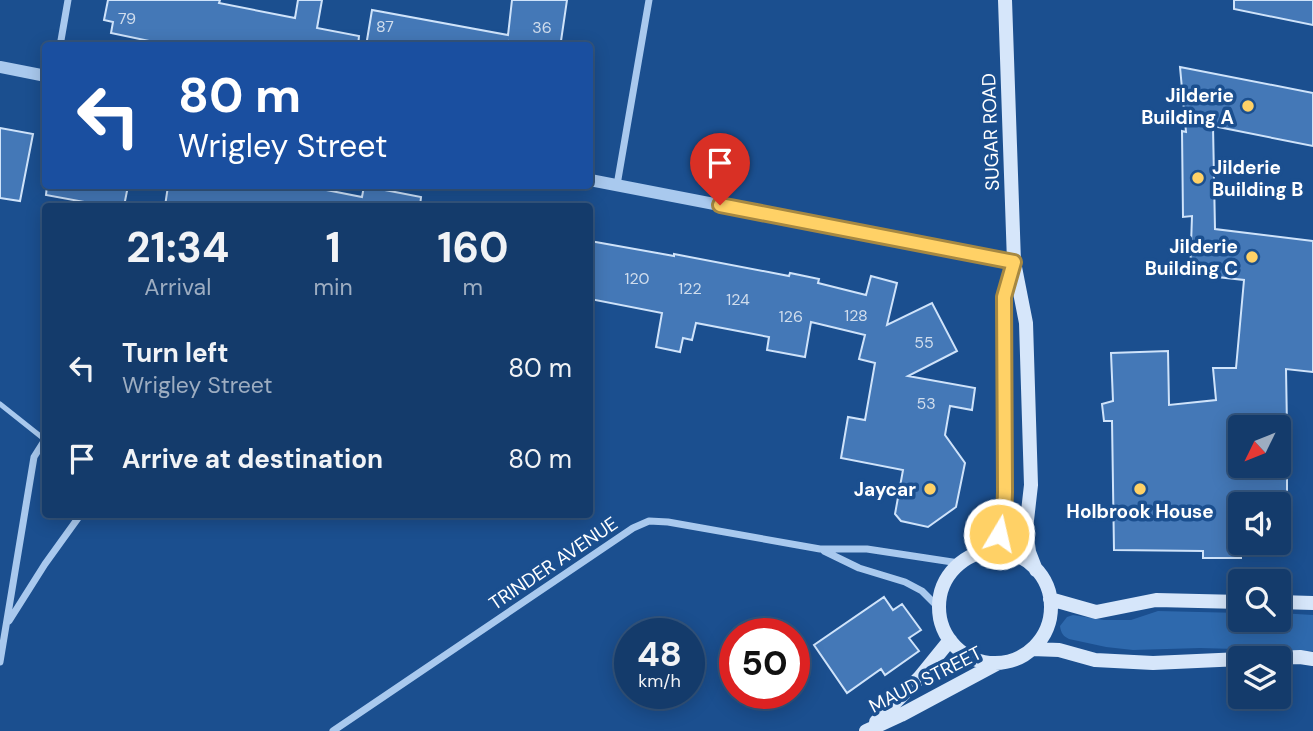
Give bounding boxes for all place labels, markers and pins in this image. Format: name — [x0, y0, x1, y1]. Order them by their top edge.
place label: Jilderie Building A — [1141, 83, 1235, 130]
marker: Jilderie Building A — [1240, 98, 1256, 114]
pin — [690, 133, 750, 205]
place label: Jilderie Building B — [1212, 155, 1303, 202]
marker: Jilderie Building B — [1190, 170, 1206, 186]
place label: Jilderie Building C — [1145, 234, 1238, 281]
marker: Jilderie Building C — [1244, 249, 1260, 265]
place label: Jaycar — [854, 477, 916, 502]
marker: Jaycar — [922, 481, 938, 497]
marker: Holbrook House — [1132, 481, 1148, 497]
place label: Holbrook House — [1066, 499, 1214, 524]

